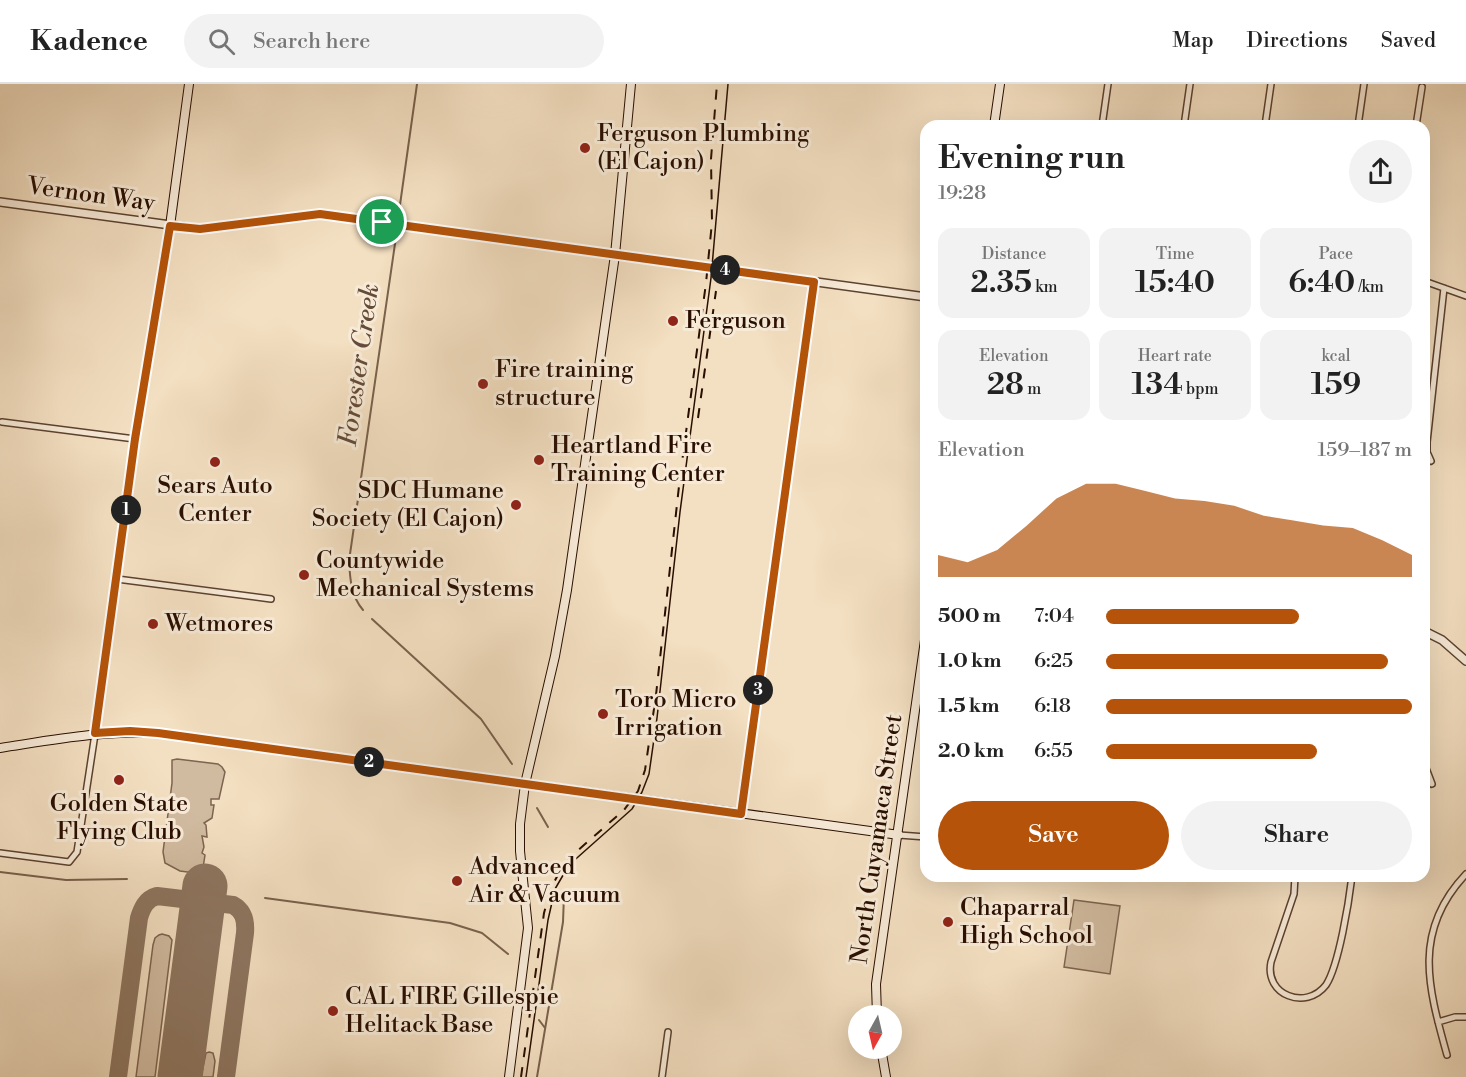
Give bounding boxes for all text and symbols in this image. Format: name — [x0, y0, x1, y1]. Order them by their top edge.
search box — [184, 14, 604, 68]
text: Kadence — [30, 24, 148, 59]
icon: search — [205, 25, 238, 58]
text: Search here — [253, 28, 370, 55]
text: Map — [1172, 28, 1214, 54]
text: Directions — [1247, 28, 1348, 54]
text: Saved — [1381, 28, 1436, 54]
place label: Ferguson Plumbing (El Cajon) — [597, 119, 810, 177]
text: Evening run — [938, 138, 1125, 179]
button: share — [1349, 140, 1412, 203]
marker: Ferguson Plumbing (El Cajon) — [578, 141, 592, 155]
street label: Vernon Way — [24, 171, 157, 219]
text: 19:28 — [938, 181, 986, 206]
pin — [356, 196, 407, 247]
icon: arrive — [365, 205, 398, 238]
text: Distance — [982, 244, 1046, 264]
text: Time — [1156, 244, 1194, 264]
text: Pace — [1319, 244, 1353, 264]
pin: 4 — [710, 255, 740, 285]
text: 4 — [720, 260, 730, 280]
text: 2.35 — [970, 264, 1032, 302]
text: 15:40 — [1135, 264, 1215, 302]
text: 6:40 — [1288, 264, 1355, 302]
text: km — [1032, 277, 1058, 297]
text: /km — [1355, 277, 1384, 297]
water label: Forester Creek — [332, 282, 386, 448]
place label: Ferguson — [685, 306, 786, 336]
marker: Ferguson — [666, 314, 680, 328]
text: Elevation — [979, 346, 1049, 366]
text: Heart rate — [1138, 346, 1212, 366]
text: kcal — [1321, 346, 1351, 366]
place label: Fire training structure — [495, 355, 634, 413]
text: 28 — [987, 366, 1024, 404]
text: 134 — [1132, 366, 1183, 404]
text: 159 — [1311, 366, 1361, 404]
marker: Fire training structure — [476, 377, 490, 391]
text: m — [1024, 379, 1041, 399]
text: bpm — [1183, 379, 1219, 399]
place label: Heartland Fire Training Center — [551, 431, 725, 489]
text: Elevation — [938, 438, 1025, 463]
text: 159–187 m — [1318, 438, 1412, 463]
marker: Heartland Fire Training Center — [532, 453, 546, 467]
marker: Sears Auto Center — [208, 455, 222, 469]
place label: Sears Auto Center — [157, 471, 273, 529]
place label: SDC Humane Society (El Cajon) — [312, 476, 504, 534]
pin: 1 — [111, 495, 141, 525]
marker: SDC Humane Society (El Cajon) — [509, 498, 523, 512]
text: 1 — [122, 500, 130, 520]
place label: Countywide Mechanical Systems — [316, 546, 534, 604]
marker: Countywide Mechanical Systems — [297, 568, 311, 582]
text: 500 m — [938, 604, 1001, 629]
text: 7:04 — [1034, 604, 1074, 629]
place label: Wetmores — [164, 609, 273, 639]
marker: Wetmores — [146, 617, 160, 631]
text: 1.0 km — [938, 649, 1002, 674]
text: 6:25 — [1034, 649, 1073, 674]
pin: 3 — [743, 675, 773, 705]
text: 3 — [753, 680, 763, 700]
place label: Toro Micro Irrigation — [615, 685, 737, 743]
text: 1.5 km — [938, 694, 999, 719]
text: 6:18 — [1034, 694, 1071, 719]
marker: Toro Micro Irrigation — [596, 707, 610, 721]
street label: North Cuyamaca Street — [845, 712, 909, 966]
text: 2.0 km — [938, 739, 1004, 764]
text: 6:55 — [1034, 739, 1073, 764]
pin: 2 — [354, 747, 384, 777]
text: 2 — [364, 752, 374, 772]
marker: Golden State Flying Club — [112, 773, 126, 787]
place label: Golden State Flying Club — [50, 789, 188, 847]
button: Save — [938, 801, 1169, 870]
button: Share — [1181, 801, 1412, 870]
place label: Advanced Air & Vacuum — [468, 852, 621, 910]
marker: Advanced Air & Vacuum — [450, 874, 464, 888]
place label: Chaparral High School — [960, 893, 1093, 951]
marker: Chaparral High School — [941, 915, 955, 929]
place label: CAL FIRE Gillespie Helitack Base — [345, 982, 559, 1040]
marker: CAL FIRE Gillespie Helitack Base — [326, 1004, 340, 1018]
north arrow — [848, 1005, 902, 1059]
map controls — [848, 1005, 902, 1059]

